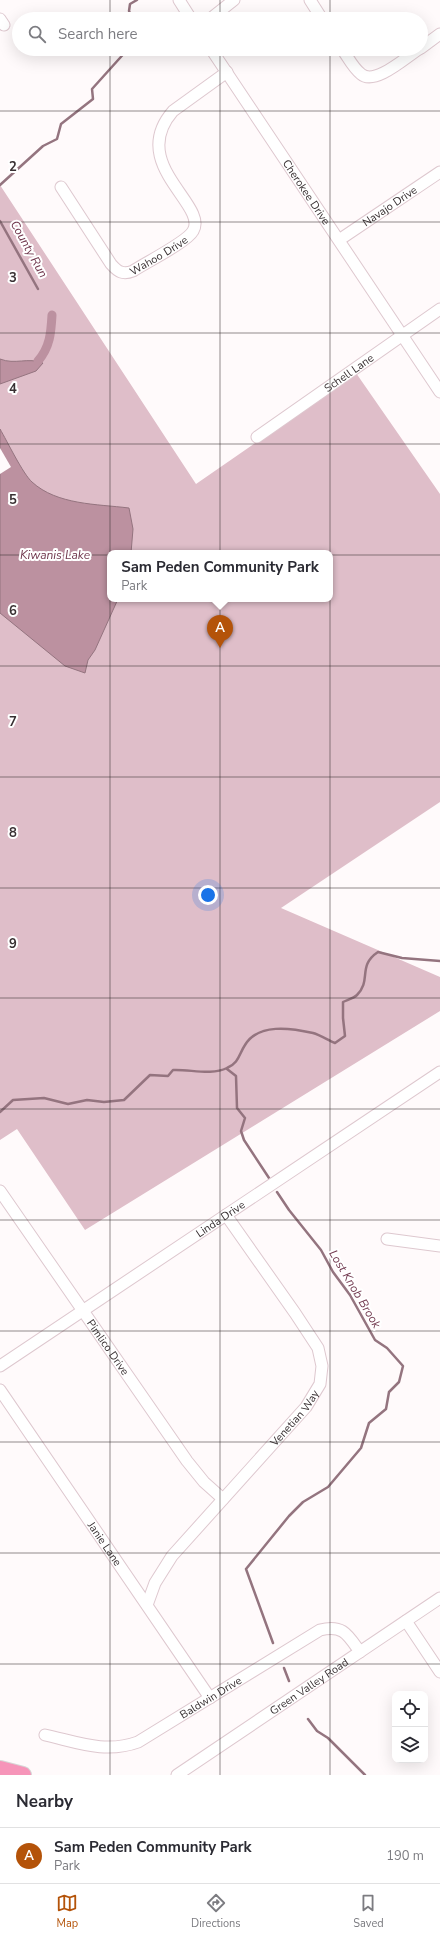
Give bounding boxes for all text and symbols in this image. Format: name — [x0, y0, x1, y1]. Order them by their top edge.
search box — [12, 12, 428, 56]
icon: search — [26, 23, 48, 45]
text: Search here — [58, 24, 138, 44]
street label: Cherokee Drive — [279, 157, 333, 228]
text: 2 — [9, 158, 17, 176]
street label: Navajo Drive — [360, 182, 420, 230]
water label: County Run — [7, 218, 51, 281]
street label: Wahoo Drive — [127, 233, 191, 279]
text: 3 — [9, 269, 17, 287]
street label: Schell Lane — [321, 351, 377, 396]
text: 4 — [9, 380, 17, 398]
text: 5 — [9, 491, 17, 509]
water label: Kiwanis Lake — [20, 547, 91, 563]
popup — [107, 550, 333, 602]
text: Sam Peden Community Park — [121, 557, 319, 577]
text: Park — [121, 577, 147, 595]
text: 6 — [9, 602, 17, 620]
pin: A — [207, 615, 233, 648]
text: 7 — [9, 713, 17, 731]
text: 8 — [9, 824, 17, 842]
your location — [198, 885, 218, 905]
text: 9 — [9, 935, 17, 953]
street label: Linda Drive — [193, 1197, 248, 1241]
water label: Lost Knob Brook — [325, 1247, 385, 1332]
street label: Pimlico Drive — [83, 1317, 132, 1379]
street label: Venetian Way — [266, 1387, 323, 1450]
street label: Janie Lane — [83, 1518, 125, 1569]
street label: Green Valley Road — [267, 1655, 351, 1719]
street label: Baldwin Drive — [177, 1673, 245, 1723]
map controls — [392, 1691, 428, 1763]
button: locate — [392, 1691, 428, 1727]
button: layers — [392, 1727, 428, 1763]
text: Nearby — [16, 1790, 73, 1813]
text: Sam Peden Community Park — [54, 1837, 252, 1857]
text: A — [24, 1847, 34, 1865]
text: 190 m — [386, 1847, 424, 1865]
text: Park — [54, 1857, 80, 1875]
tab: Map — [56, 1892, 78, 1931]
tab: Directions — [191, 1892, 241, 1931]
tab: Saved — [353, 1892, 384, 1931]

